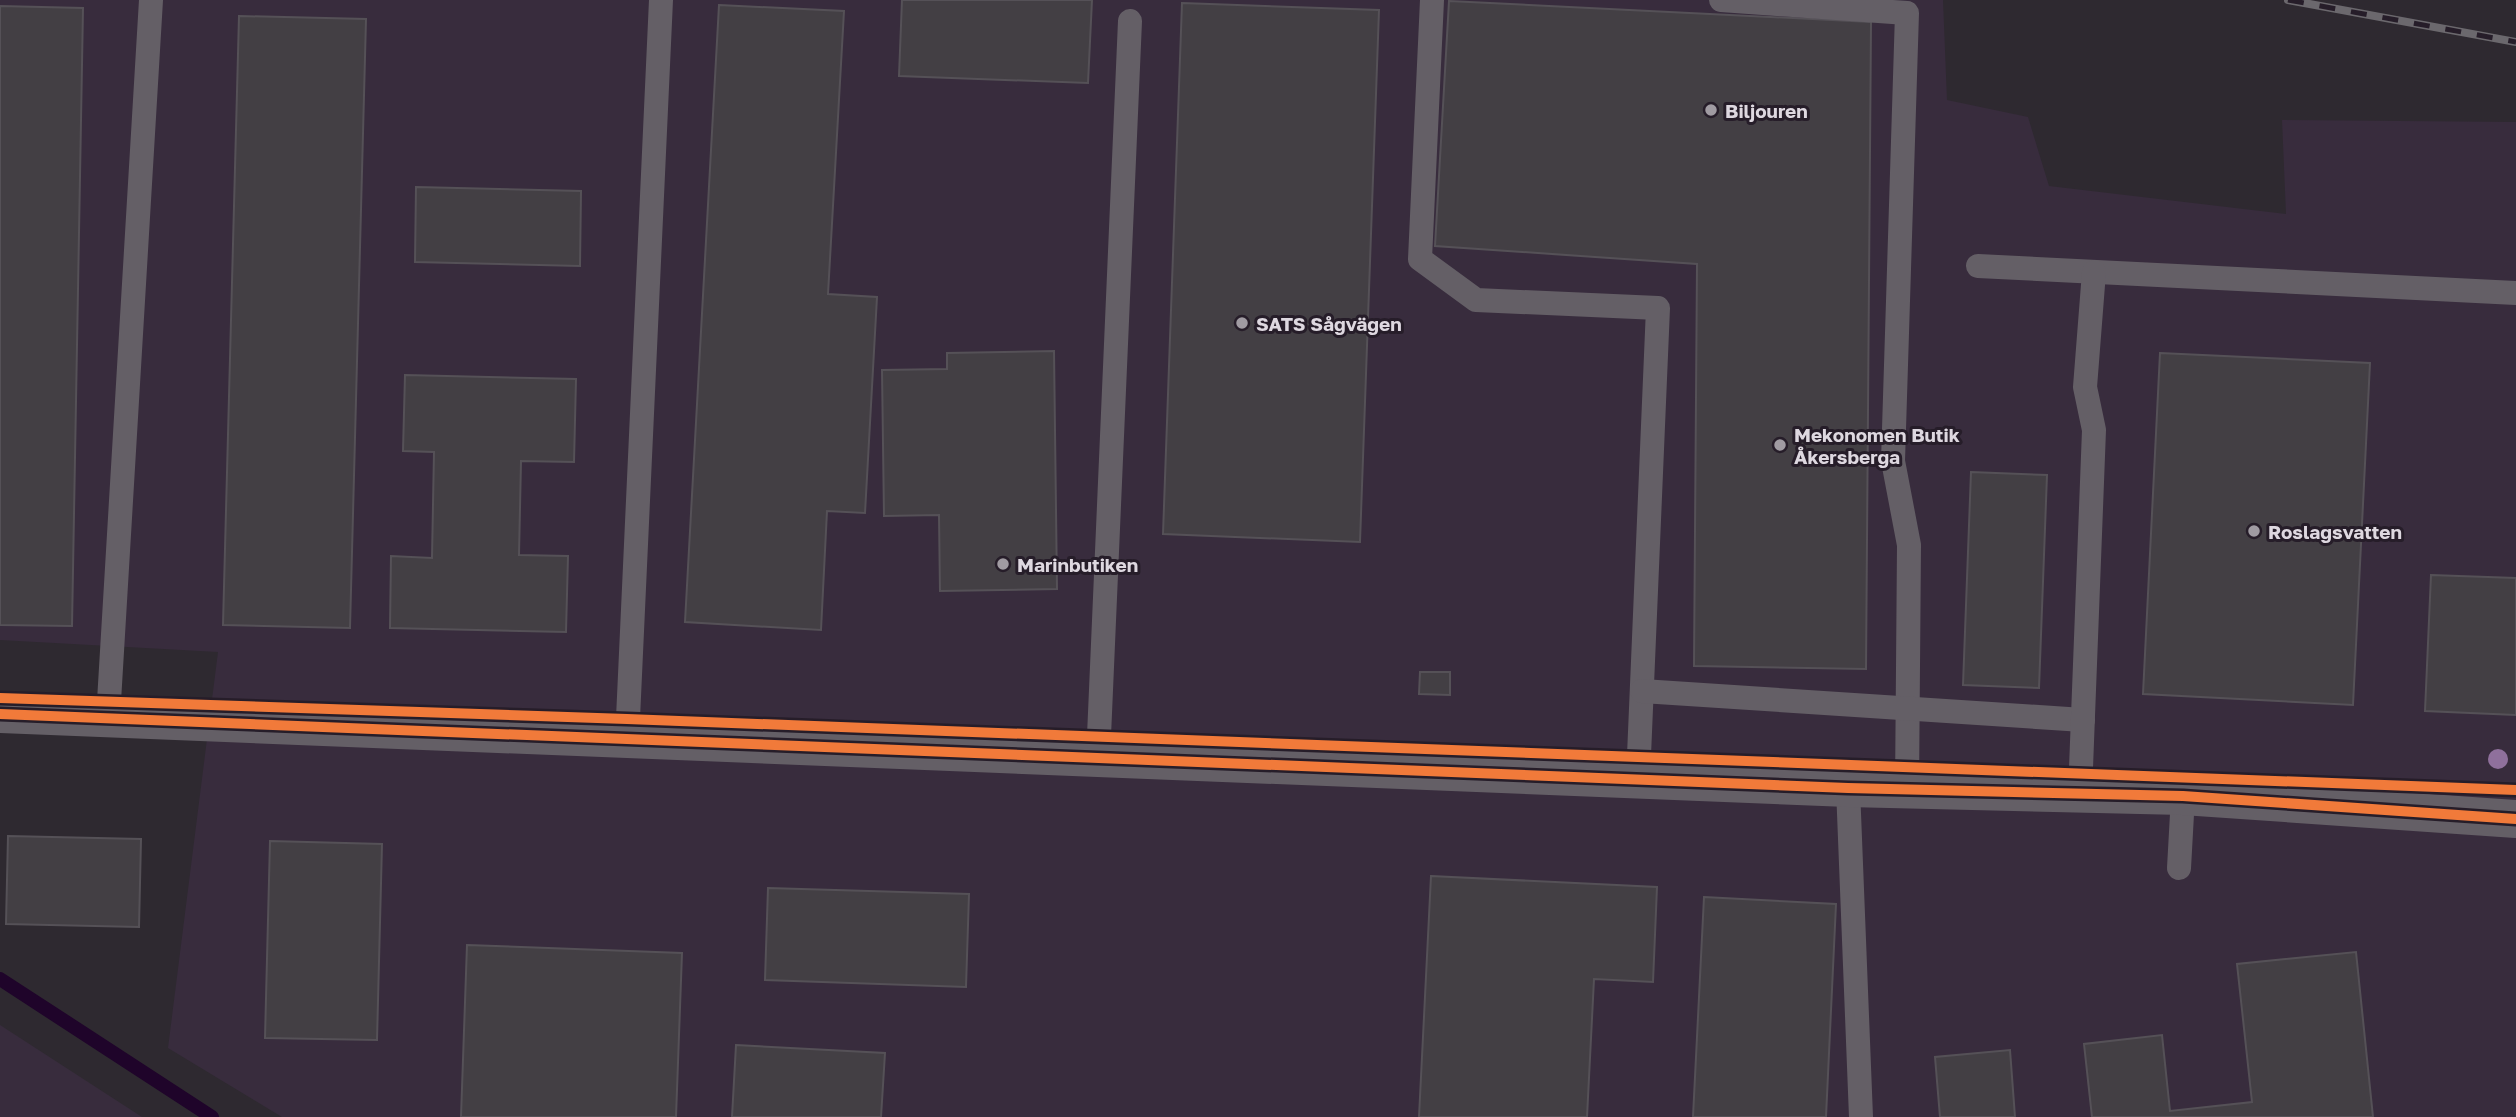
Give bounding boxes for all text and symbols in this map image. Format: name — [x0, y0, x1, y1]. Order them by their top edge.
place label: Biljouren — [1725, 99, 1808, 122]
marker: Biljouren — [1703, 102, 1719, 118]
place label: SATS Sågvägen — [1256, 312, 1402, 335]
marker: SATS Sågvägen — [1234, 315, 1250, 331]
place label: Mekonomen Butik Åkersberga — [1794, 423, 1960, 468]
marker: Mekonomen Butik Åkersberga — [1772, 437, 1788, 453]
place label: Roslagsvatten — [2268, 520, 2402, 543]
marker: Roslagsvatten — [2246, 523, 2262, 539]
place label: Marinbutiken — [1017, 553, 1138, 576]
marker: Marinbutiken — [995, 556, 1011, 572]

